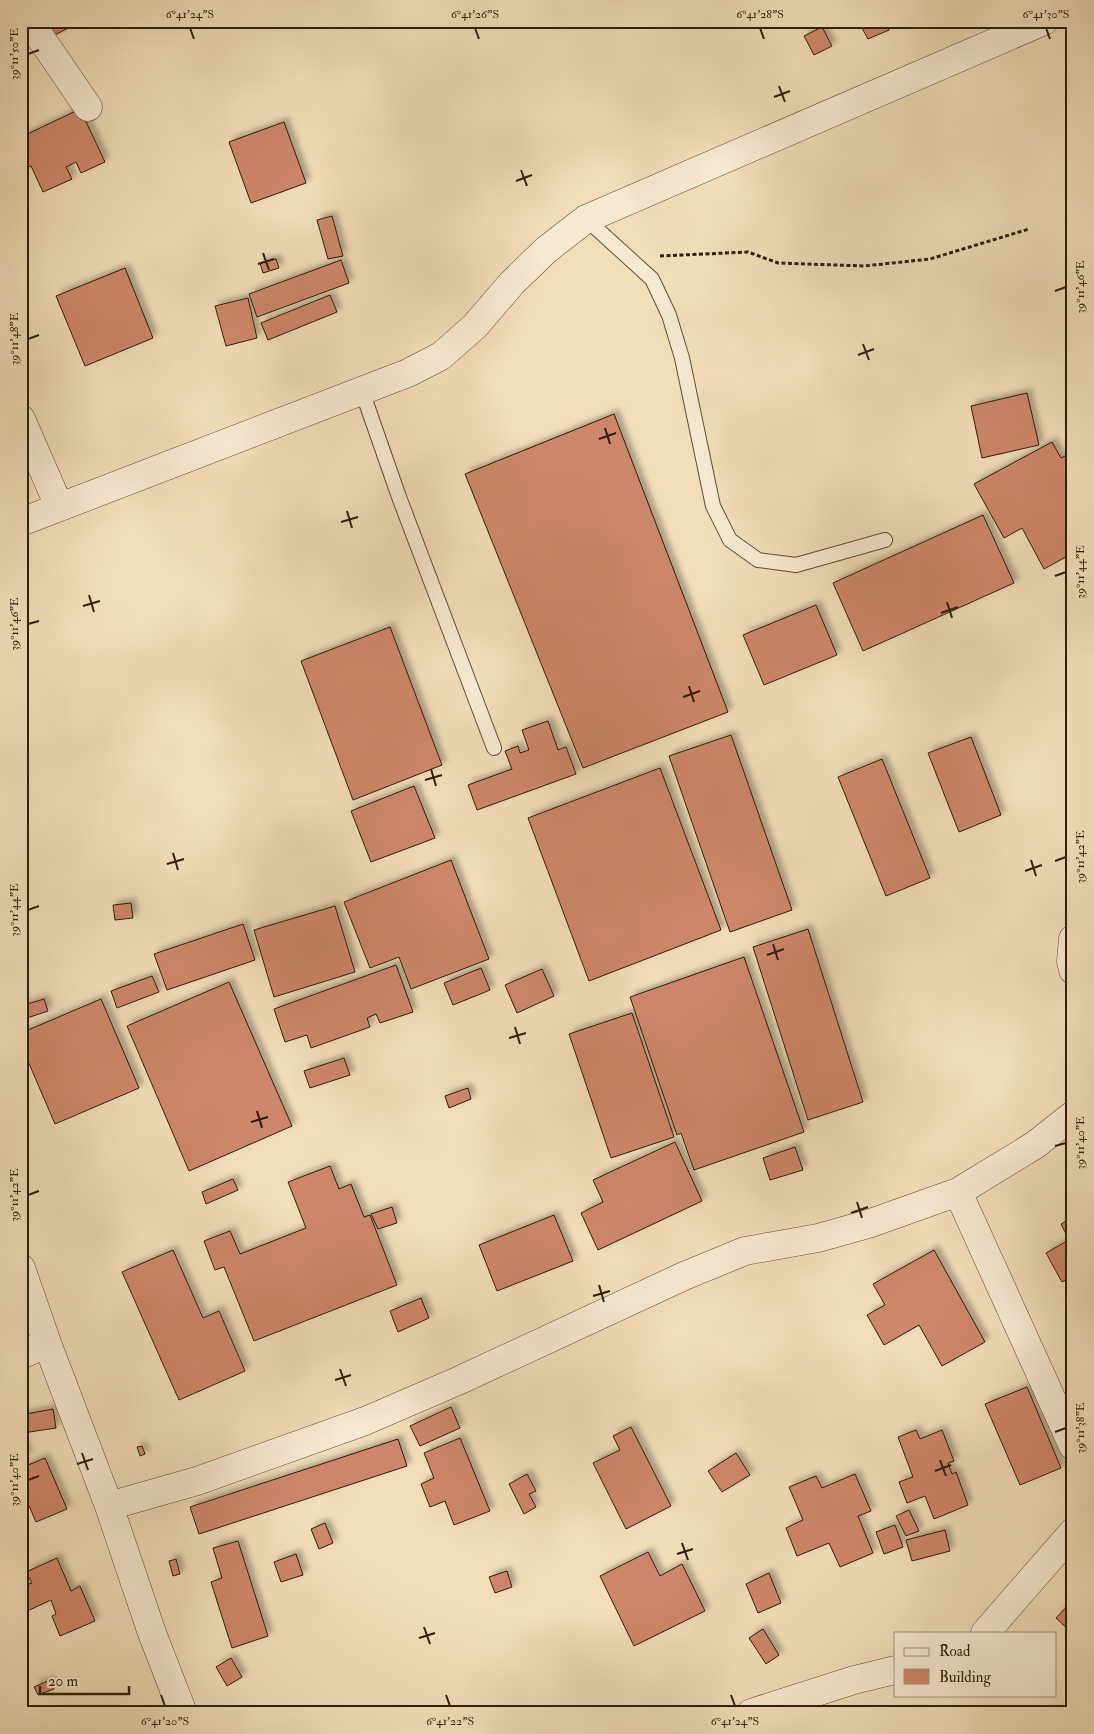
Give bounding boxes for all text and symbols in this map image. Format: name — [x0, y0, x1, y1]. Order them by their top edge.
text: 6°41'24"S — [166, 7, 214, 22]
text: 6°41'26"S — [451, 7, 499, 22]
text: 6°41'28"S — [736, 7, 784, 22]
text: 6°41'30"S — [1023, 7, 1069, 22]
text: 39°11'50"E — [7, 28, 22, 80]
text: 39°11'46"E — [1073, 260, 1088, 314]
text: 39°11'48"E — [7, 312, 22, 365]
text: 39°11'44"E — [1073, 545, 1088, 599]
text: 39°11'46"E — [7, 597, 22, 651]
text: 39°11'42"E — [1073, 830, 1088, 884]
text: 39°11'44"E — [7, 883, 22, 937]
text: 39°11'40"E — [1073, 1116, 1088, 1170]
text: 39°11'42"E — [7, 1168, 22, 1222]
text: 39°11'38"E — [1073, 1402, 1088, 1453]
text: 39°11'40"E — [7, 1453, 22, 1507]
legend — [894, 1632, 1056, 1696]
text: Road — [939, 1642, 971, 1661]
scale bar — [40, 1664, 129, 1696]
text: Building — [939, 1668, 991, 1687]
text: 20 m — [48, 1672, 78, 1691]
text: 6°41'20"S — [141, 1714, 189, 1729]
text: 6°41'22"S — [426, 1714, 474, 1729]
text: 6°41'24"S — [711, 1714, 759, 1729]

